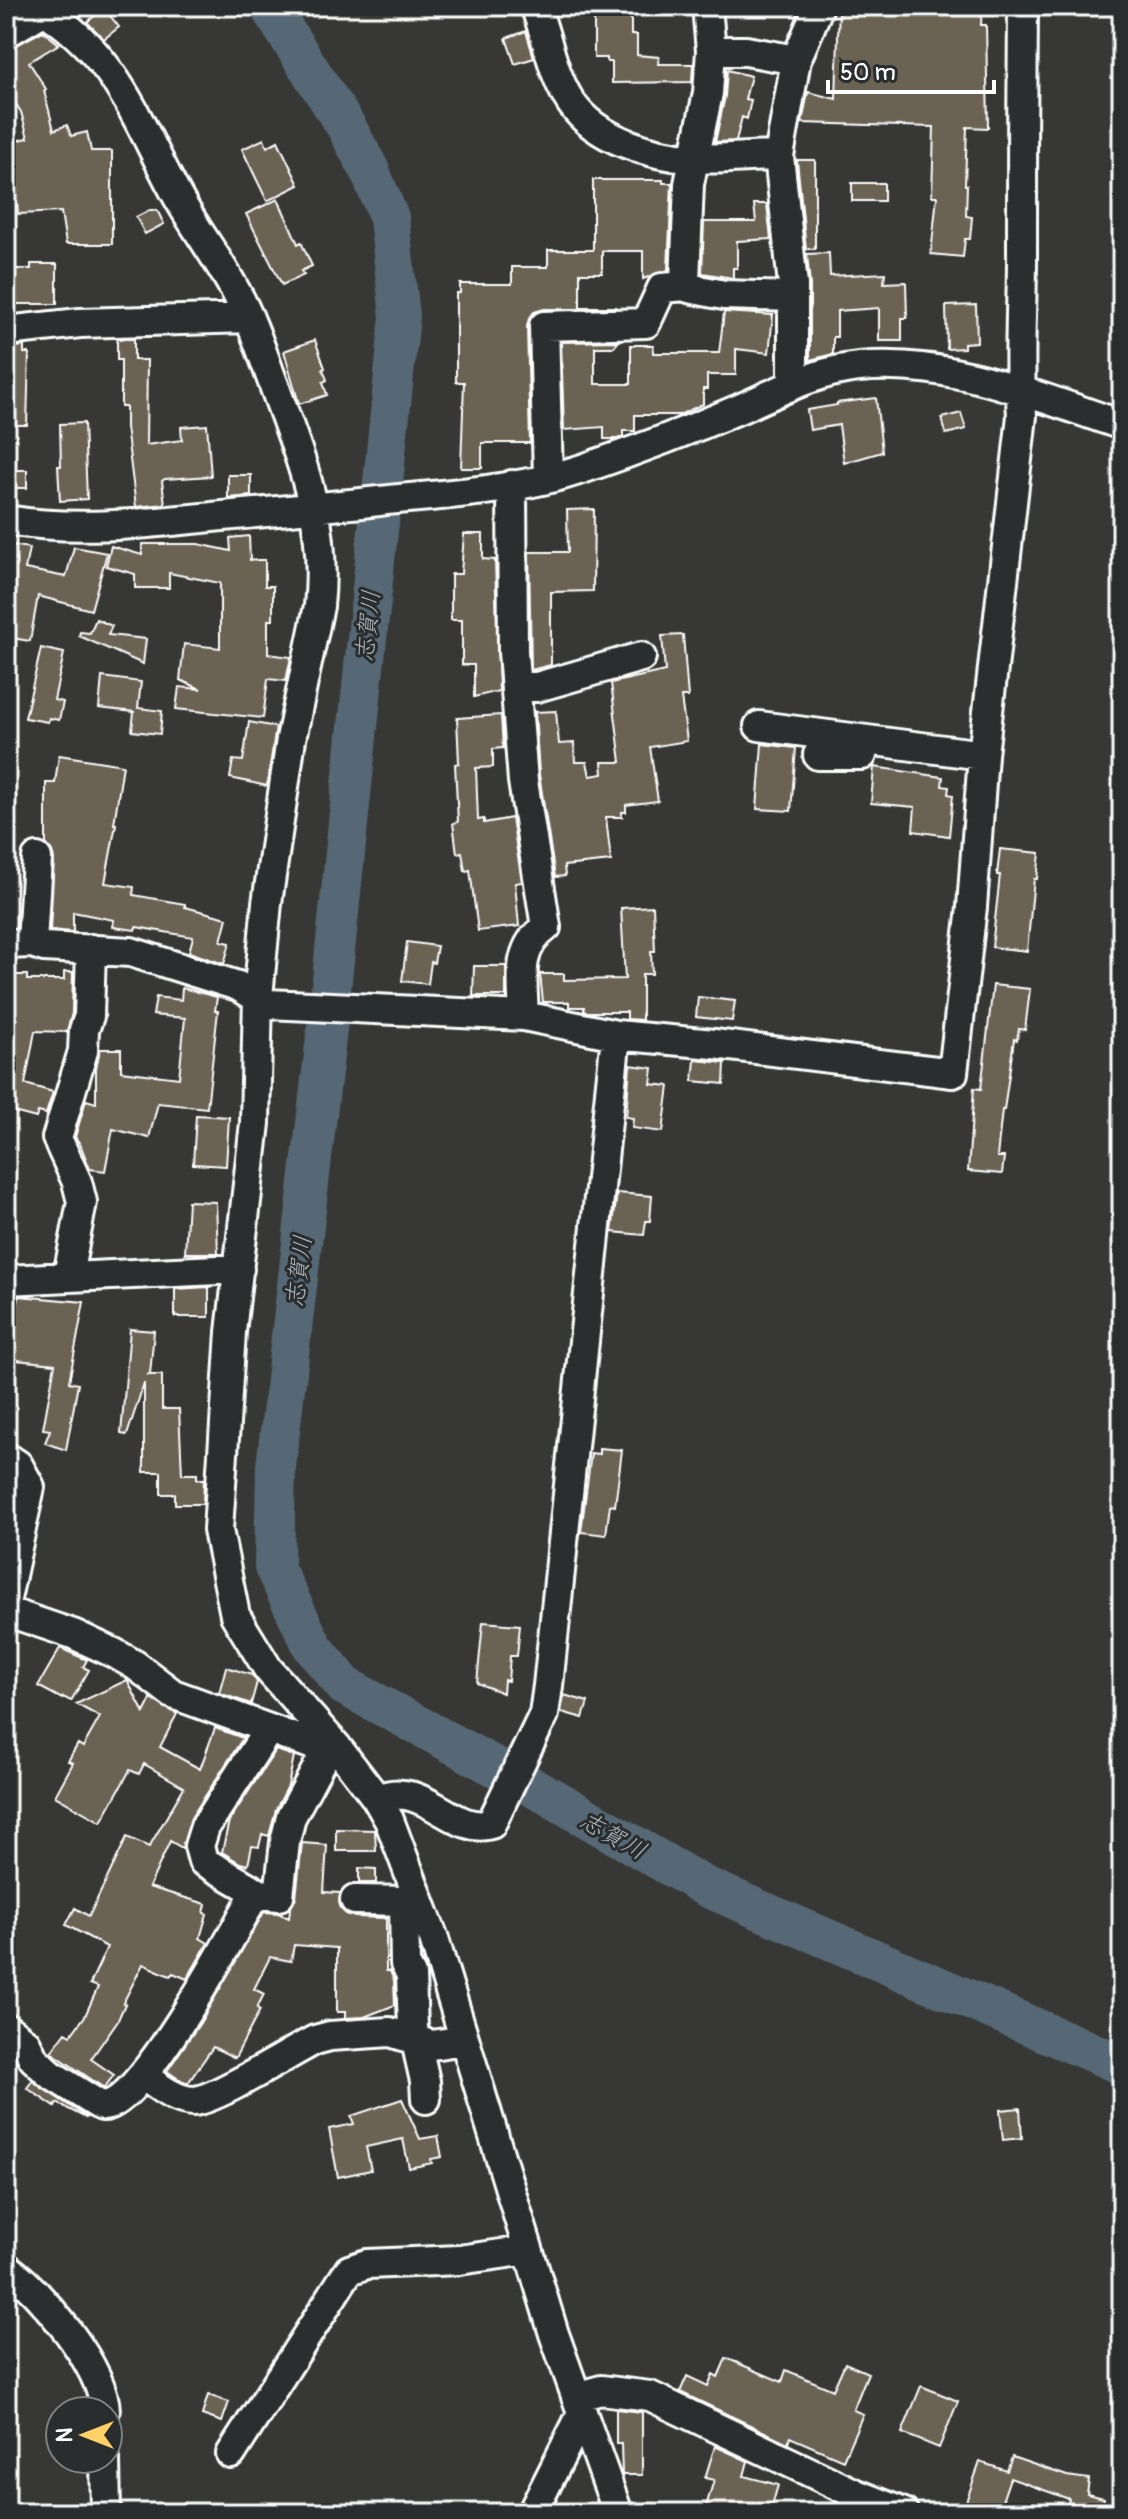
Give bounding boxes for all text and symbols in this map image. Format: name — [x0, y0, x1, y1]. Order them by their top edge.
scale bar — [828, 44, 994, 94]
text: 50 m — [840, 58, 896, 87]
water label: 志賀川 — [350, 589, 386, 663]
water label: 志賀川 — [280, 1234, 318, 1308]
water label: 志賀川 — [574, 1806, 652, 1866]
north arrow — [44, 2395, 124, 2475]
text: N — [51, 2427, 79, 2442]

